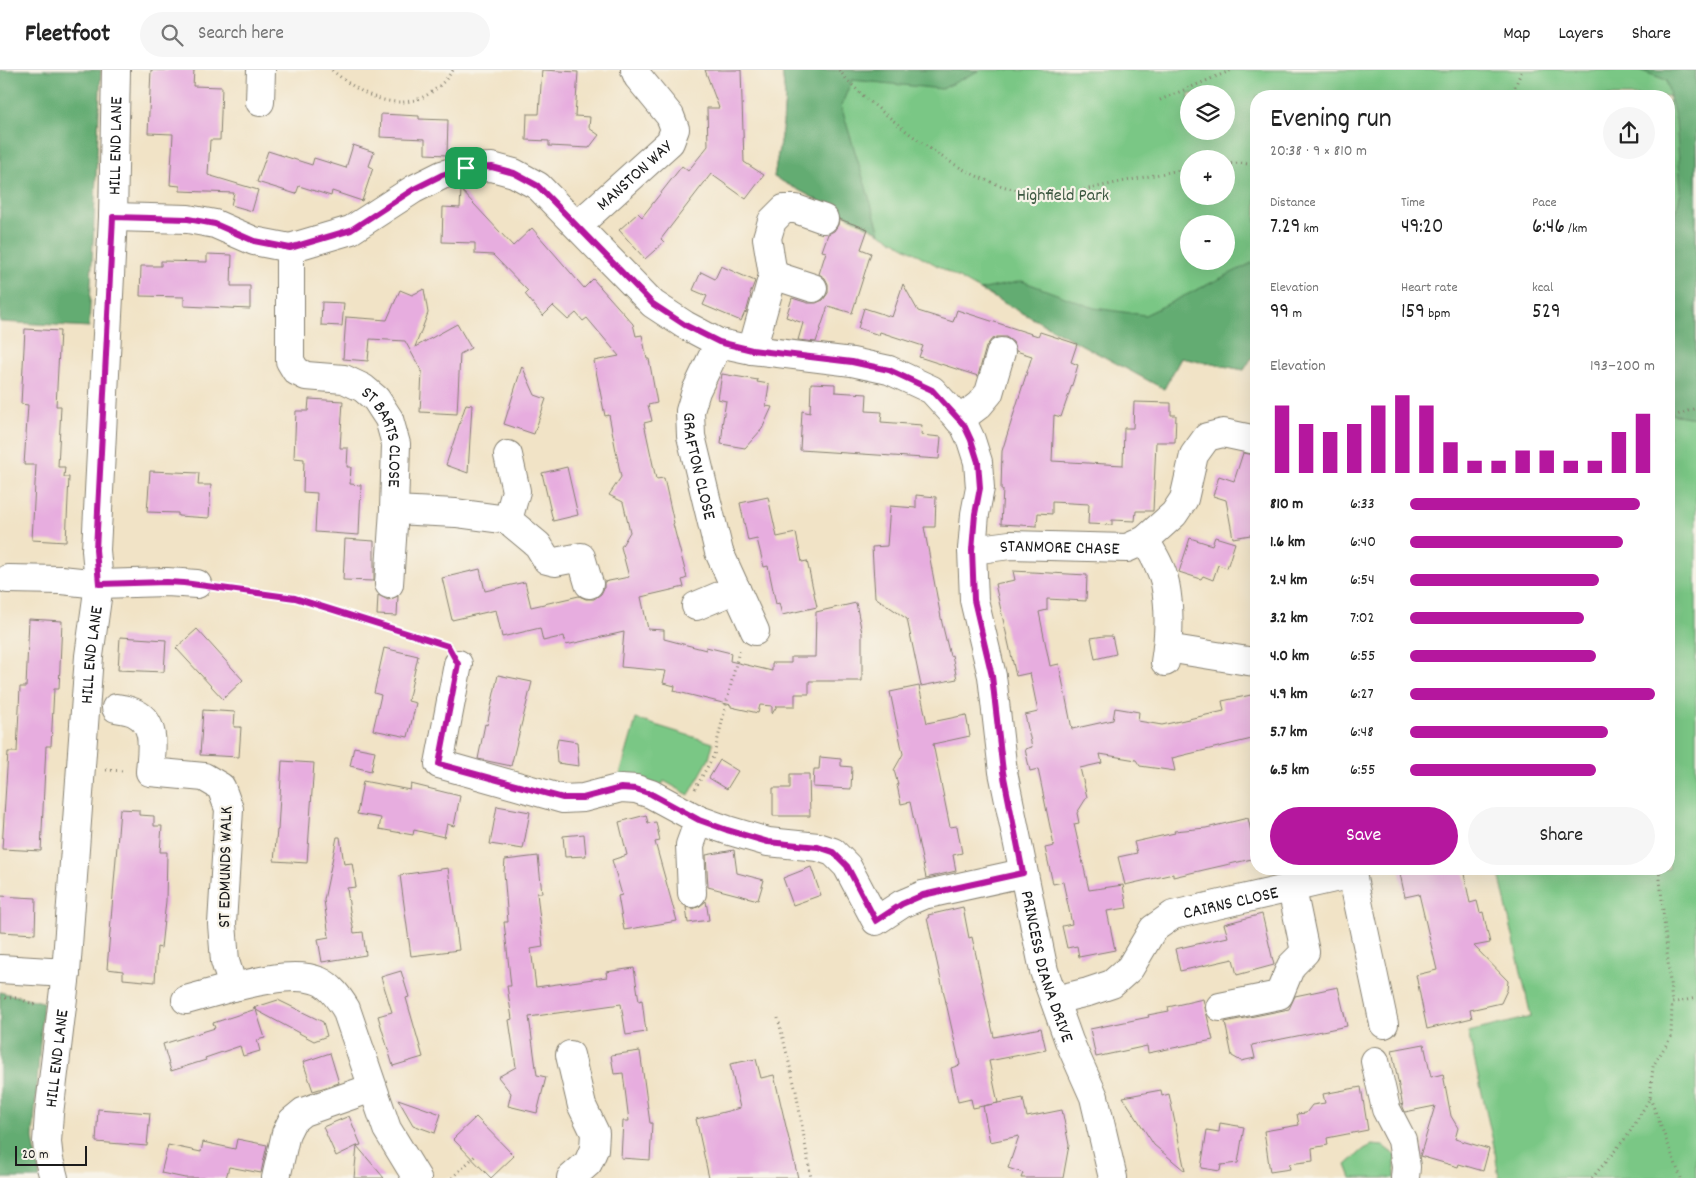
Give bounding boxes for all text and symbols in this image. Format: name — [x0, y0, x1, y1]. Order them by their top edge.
search box — [140, 12, 490, 57]
text: Fleetfoot — [25, 18, 110, 52]
icon: search — [158, 21, 186, 49]
text: Search here — [198, 21, 284, 48]
text: Map — [1503, 22, 1530, 47]
text: Layers — [1558, 22, 1604, 47]
text: Share — [1632, 22, 1671, 47]
map controls — [1180, 85, 1235, 270]
button: layers — [1180, 85, 1235, 140]
street label: HILL END LANE — [103, 97, 130, 196]
text: Evening run — [1270, 101, 1392, 141]
button: share — [1603, 107, 1655, 159]
street label: MANSTON WAY — [592, 135, 680, 218]
text: 20:38 · 9 × 810 m — [1270, 140, 1367, 163]
pin — [445, 147, 487, 189]
button: + — [1180, 150, 1235, 205]
icon: arrive — [452, 154, 480, 182]
park label: Highfield Park — [1017, 184, 1109, 209]
text: Distance — [1270, 193, 1316, 213]
text: Time — [1401, 193, 1425, 213]
text: Pace — [1532, 193, 1557, 213]
text: 7.29 — [1270, 213, 1300, 243]
text: 49:20 — [1401, 213, 1443, 243]
text: 6:46 — [1532, 213, 1565, 243]
button: − — [1180, 215, 1235, 270]
text: km — [1300, 219, 1319, 239]
text: /km — [1565, 219, 1587, 239]
text: Elevation — [1270, 278, 1319, 298]
text: Heart rate — [1401, 278, 1458, 298]
text: kcal — [1532, 278, 1553, 298]
text: 99 — [1270, 298, 1289, 328]
text: 159 — [1401, 298, 1425, 328]
text: 529 — [1532, 298, 1561, 328]
text: m — [1289, 304, 1302, 324]
text: bpm — [1425, 304, 1450, 324]
text: Elevation — [1270, 355, 1326, 378]
text: 193–200 m — [1590, 355, 1655, 378]
street label: ST BARTS CLOSE — [355, 382, 406, 488]
street label: GRAFTON CLOSE — [675, 412, 721, 523]
text: 810 m — [1270, 493, 1303, 516]
text: 6:33 — [1350, 493, 1375, 516]
text: 1.6 km — [1270, 531, 1305, 554]
text: 6:40 — [1350, 531, 1376, 554]
street label: STANMORE CHASE — [998, 535, 1120, 563]
text: 2.4 km — [1270, 569, 1308, 592]
text: 6:54 — [1350, 569, 1375, 592]
street label: HILL END LANE — [76, 605, 111, 705]
text: 3.2 km — [1270, 607, 1308, 630]
text: 7:02 — [1350, 607, 1375, 630]
text: 4.0 km — [1270, 645, 1309, 668]
text: 6:55 — [1350, 645, 1375, 668]
text: 4.9 km — [1270, 683, 1308, 706]
text: 6:27 — [1350, 683, 1374, 706]
text: 5.7 km — [1270, 721, 1307, 744]
text: 6:48 — [1350, 721, 1374, 744]
text: 6.5 km — [1270, 759, 1309, 782]
text: 6:55 — [1350, 759, 1375, 782]
street label: ST EDMUNDS WALK — [213, 806, 240, 928]
button: Save — [1270, 807, 1458, 865]
button: Share — [1468, 807, 1655, 865]
street label: CAIRNS CLOSE — [1181, 881, 1281, 927]
street label: PRINCESS DIANA DRIVE — [1013, 888, 1078, 1046]
street label: HILL END LANE — [40, 1008, 77, 1109]
scale bar — [15, 1143, 88, 1166]
text: 20 m — [22, 1145, 49, 1165]

